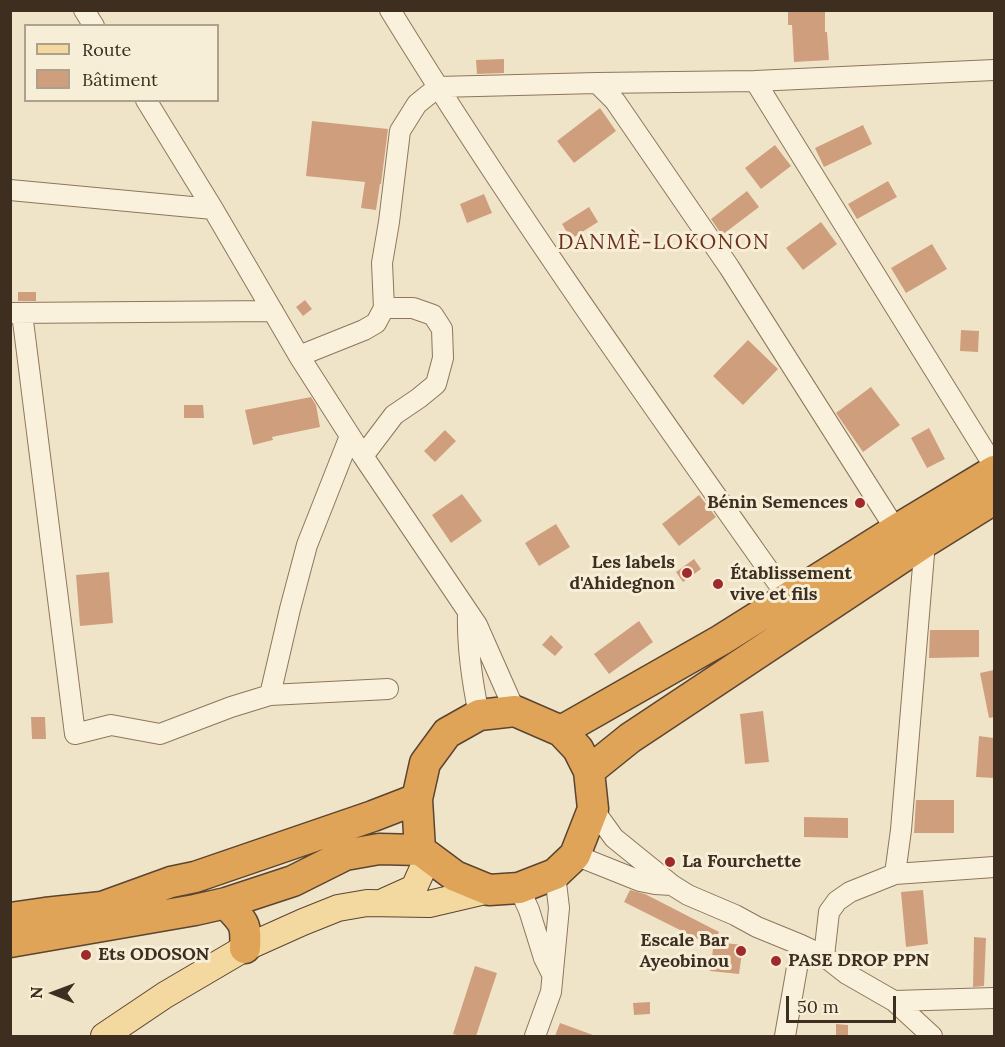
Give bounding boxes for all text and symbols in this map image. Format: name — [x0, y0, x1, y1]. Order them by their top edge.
legend — [24, 24, 219, 102]
text: Route — [82, 38, 131, 61]
text: Bâtiment — [82, 68, 158, 91]
district label: DANMÈ-LOKONON — [558, 230, 770, 256]
place label: Bénin Semences — [707, 492, 848, 514]
marker: Bénin Semences — [853, 496, 867, 510]
place label: Les labels d'Ahidegnon — [569, 552, 675, 594]
place label: Établissement vive et fils — [730, 563, 852, 606]
marker: Les labels d'Ahidegnon — [680, 566, 694, 580]
marker: Établissement vive et fils — [711, 577, 725, 591]
place label: La Fourchette — [682, 851, 801, 873]
marker: La Fourchette — [663, 855, 677, 869]
place label: Escale Bar Ayeobinou — [639, 930, 729, 972]
place label: Ets ODOSON — [98, 944, 209, 966]
marker: Escale Bar Ayeobinou — [734, 944, 748, 958]
marker: Ets ODOSON — [79, 948, 93, 962]
place label: PASE DROP PPN — [788, 950, 929, 972]
marker: PASE DROP PPN — [769, 954, 783, 968]
north arrow — [24, 963, 84, 1023]
scale bar — [789, 984, 898, 1022]
text: N — [26, 986, 46, 999]
text: 50 m — [797, 995, 839, 1018]

